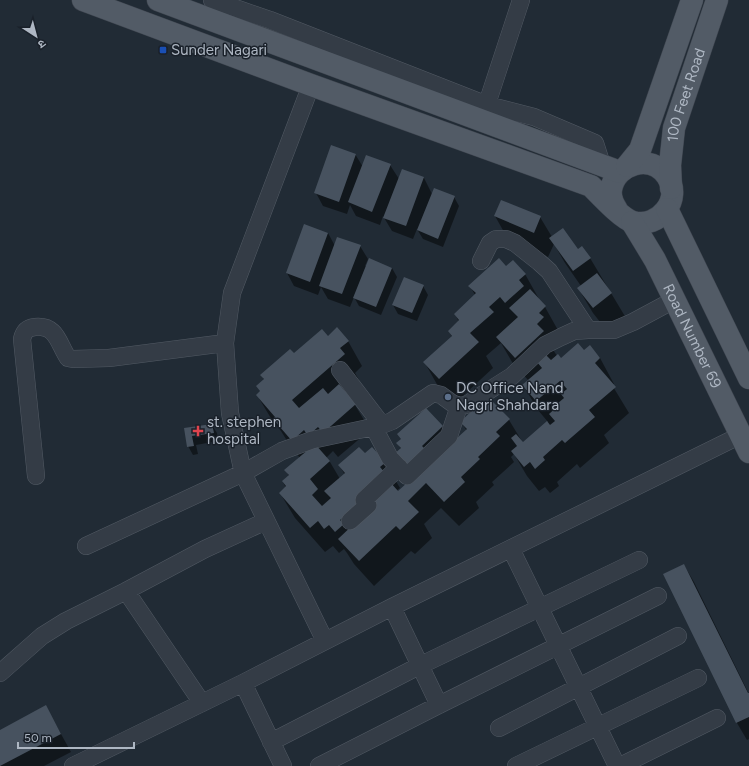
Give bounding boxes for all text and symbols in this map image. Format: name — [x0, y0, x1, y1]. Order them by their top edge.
north arrow — [16, 16, 56, 56]
text: उ — [35, 37, 48, 51]
place label: Sunder Nagari — [171, 41, 267, 59]
marker: Sunder Nagari — [158, 45, 168, 55]
street label: 100 Feet Road — [664, 46, 709, 143]
street label: Road Number 69 — [659, 281, 725, 391]
place label: DC Office Nand Nagri Shahdara — [456, 379, 563, 414]
marker: DC Office Nand Nagri Shahdara — [443, 392, 453, 402]
place label: st. stephen hospital — [207, 413, 281, 448]
marker: st. stephen hospital — [192, 425, 204, 437]
scale bar — [18, 724, 134, 750]
text: 50 m — [24, 731, 52, 745]

